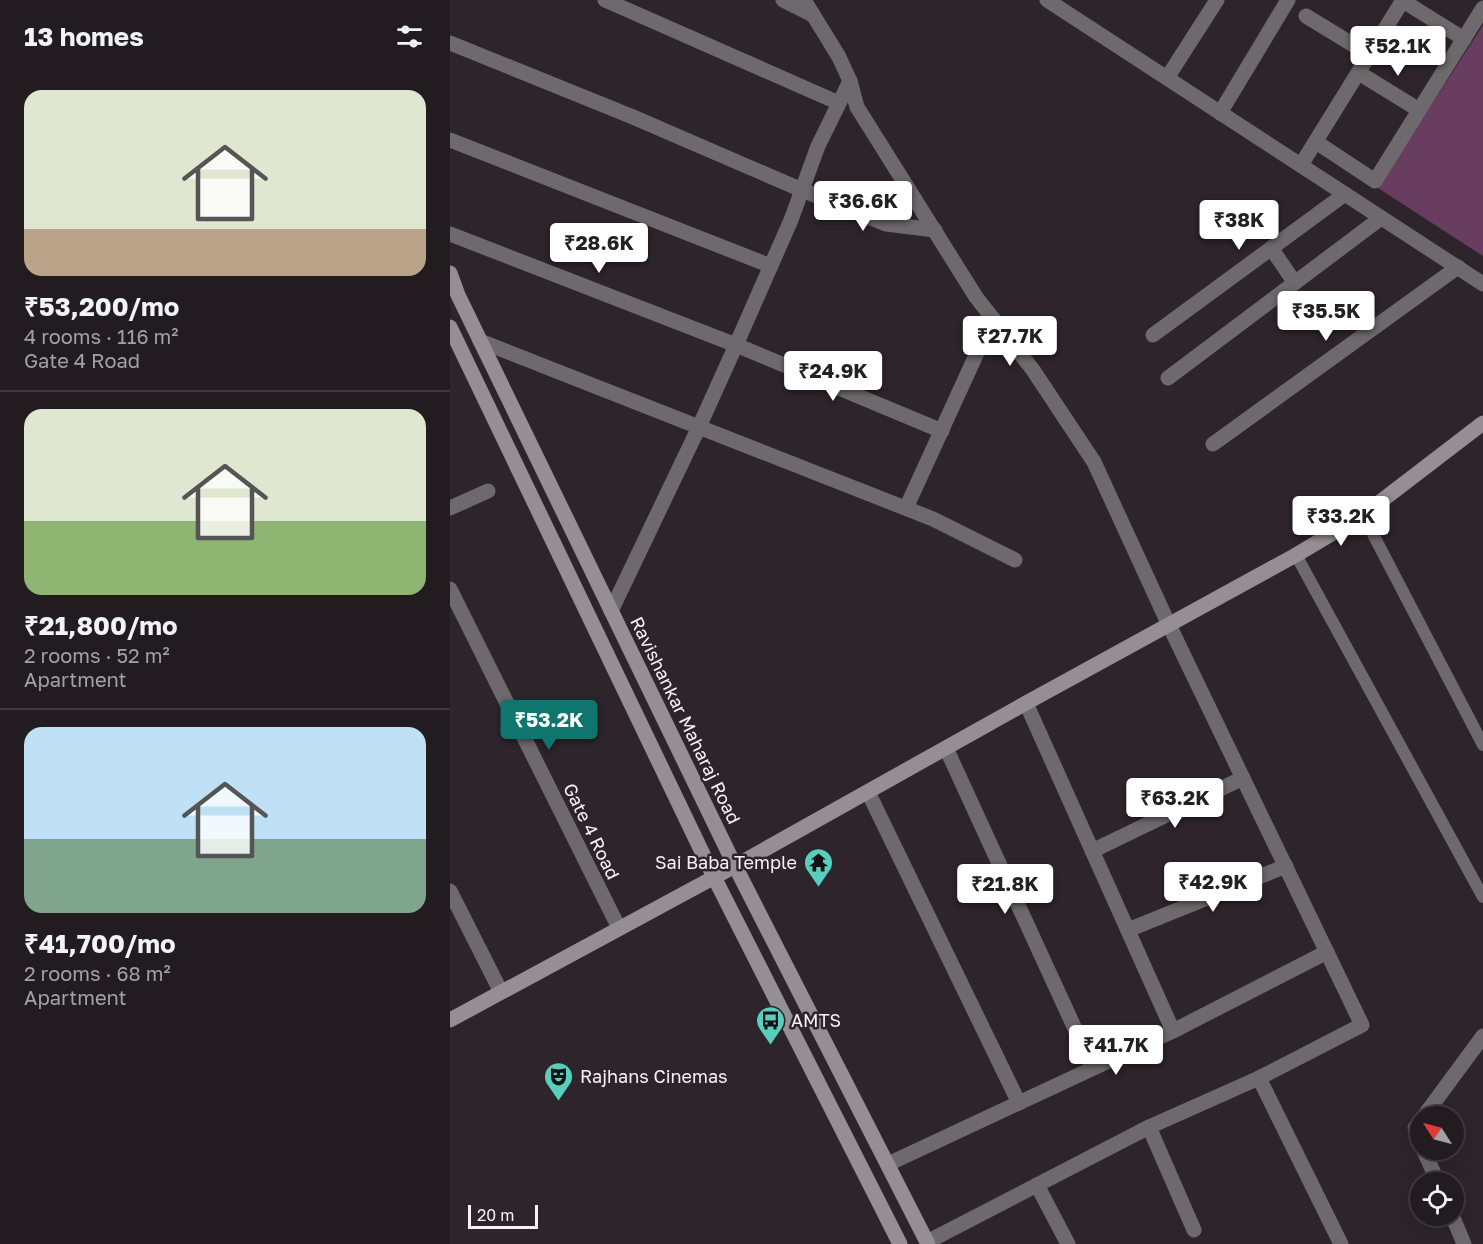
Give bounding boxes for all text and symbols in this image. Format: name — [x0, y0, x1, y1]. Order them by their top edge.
icon: filters — [393, 20, 426, 53]
text: 13 homes — [24, 21, 144, 52]
pin: ₹52.1K — [1349, 26, 1447, 77]
text: ₹52.1K — [1364, 33, 1432, 57]
icon: home — [171, 129, 279, 237]
pin: ₹36.6K — [814, 181, 912, 232]
text: ₹36.6K — [828, 188, 898, 212]
pin: ₹38K — [1203, 200, 1275, 251]
text: ₹38K — [1214, 207, 1264, 231]
pin: ₹28.6K — [550, 223, 648, 274]
text: ₹28.6K — [564, 230, 634, 254]
text: ₹53,200/mo — [24, 291, 179, 322]
pin: ₹35.5K — [1277, 291, 1375, 342]
text: ₹35.5K — [1292, 298, 1360, 322]
pin: ₹27.7K — [961, 316, 1059, 367]
text: ₹27.7K — [977, 323, 1043, 347]
text: 4 rooms · 116 m² — [24, 324, 179, 348]
text: Gate 4 Road — [24, 348, 140, 372]
pin: ₹24.9K — [784, 351, 882, 402]
text: ₹24.9K — [798, 358, 868, 382]
icon: home — [171, 448, 279, 556]
pin: ₹33.2K — [1292, 496, 1390, 547]
text: ₹33.2K — [1307, 503, 1375, 527]
text: ₹21,800/mo — [24, 610, 178, 641]
street label: Ravishankar Maharaj Road — [626, 613, 746, 827]
text: 2 rooms · 52 m² — [24, 643, 170, 667]
text: Apartment — [24, 667, 127, 691]
pin: ₹53.2K — [500, 700, 598, 751]
text: ₹53.2K — [515, 707, 583, 731]
icon: home — [171, 766, 279, 874]
pin: ₹63.2K — [1126, 778, 1224, 829]
street label: Gate 4 Road — [559, 779, 625, 883]
text: ₹63.2K — [1140, 785, 1210, 809]
temple icon: Sai Baba Temple — [802, 846, 834, 888]
place label: Sai Baba Temple — [655, 851, 797, 873]
pin: ₹42.9K — [1164, 862, 1262, 913]
pin: ₹21.8K — [956, 864, 1054, 915]
text: ₹42.9K — [1178, 869, 1248, 893]
text: ₹21.8K — [971, 871, 1039, 895]
text: ₹41,700/mo — [24, 928, 176, 959]
text: 2 rooms · 68 m² — [24, 961, 171, 985]
text: Apartment — [24, 985, 127, 1009]
bus stop icon: AMTS — [754, 1004, 786, 1046]
place label: AMTS — [791, 1009, 841, 1031]
pin: ₹41.7K — [1067, 1025, 1165, 1076]
text: ₹41.7K — [1083, 1032, 1149, 1056]
theatre icon: Rajhans Cinemas — [543, 1060, 575, 1102]
place label: Rajhans Cinemas — [580, 1065, 728, 1087]
north arrow — [1410, 1106, 1464, 1160]
map controls — [1410, 1106, 1464, 1226]
button: locate — [1410, 1172, 1464, 1226]
scale bar — [468, 1202, 538, 1230]
text: 20 m — [477, 1205, 514, 1225]

